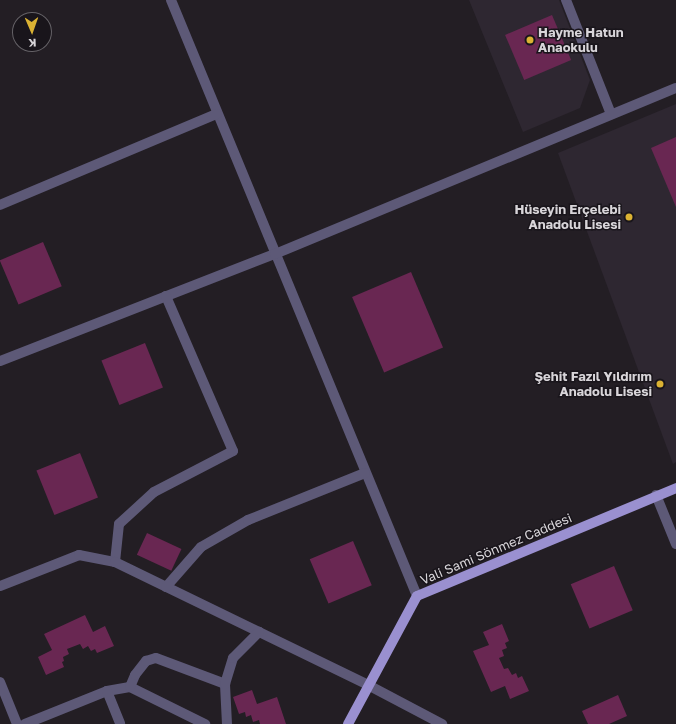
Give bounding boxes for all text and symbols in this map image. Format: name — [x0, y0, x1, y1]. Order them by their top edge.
north arrow — [12, 12, 52, 52]
place label: Hayme Hatun Anaokulu — [538, 25, 624, 56]
marker: Hayme Hatun Anaokulu — [525, 35, 535, 45]
text: K — [28, 37, 37, 50]
place label: Hüseyin Erçelebi Anadolu Lisesi — [515, 202, 621, 233]
marker: Hüseyin Erçelebi Anadolu Lisesi — [624, 212, 634, 222]
place label: Şehit Fazıl Yıldırım Anadolu Lisesi — [534, 369, 652, 400]
marker: Şehit Fazıl Yıldırım Anadolu Lisesi — [655, 379, 665, 389]
street label: Vali Sami Sönmez Caddesi — [418, 510, 574, 588]

